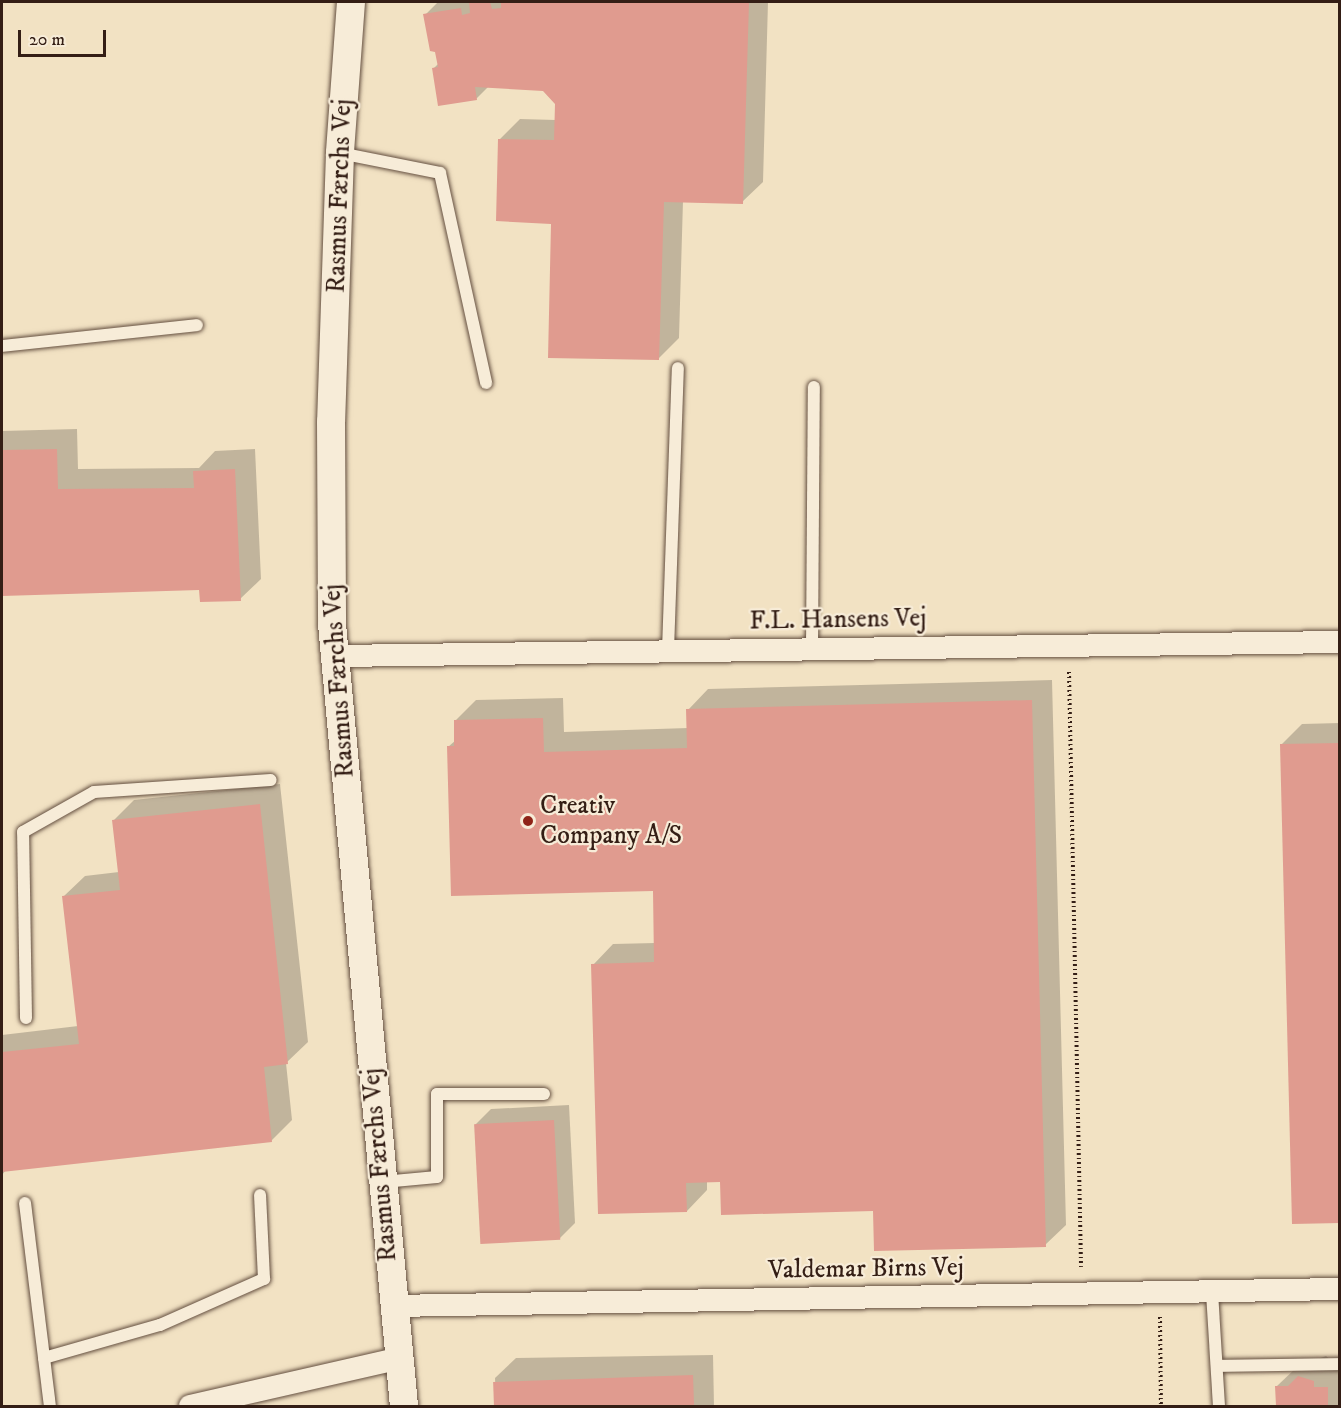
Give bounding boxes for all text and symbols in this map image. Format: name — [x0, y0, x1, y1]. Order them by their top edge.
scale bar — [21, 18, 110, 56]
text: 20 m — [29, 29, 65, 51]
street label: Rasmus Færchs Vej — [321, 98, 359, 294]
street label: Rasmus Færchs Vej — [317, 583, 361, 779]
street label: F.L. Hansens Vej — [749, 603, 927, 637]
place label: Creativ Company A/S — [540, 790, 682, 852]
marker: Creativ Company A/S — [521, 814, 535, 828]
street label: Rasmus Færchs Vej — [356, 1067, 404, 1263]
street label: Valdemar Birns Vej — [768, 1252, 964, 1286]

